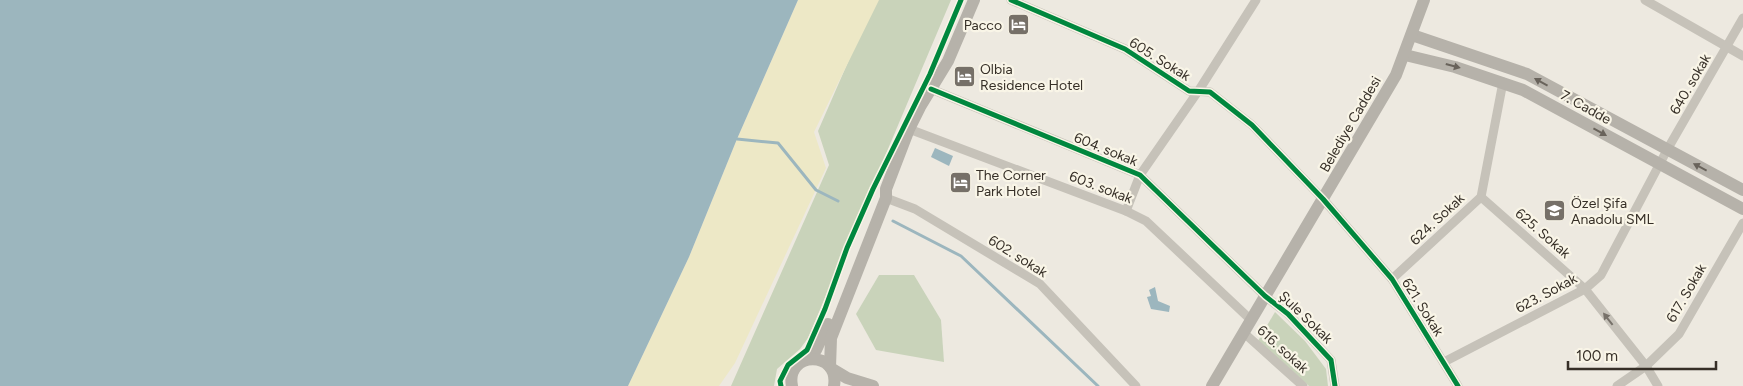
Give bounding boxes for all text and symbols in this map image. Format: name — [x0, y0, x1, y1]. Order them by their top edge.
hotel icon: Pacco — [1006, 13, 1030, 37]
place label: Pacco — [964, 17, 1002, 34]
street label: 605. Sokak — [1126, 34, 1194, 85]
street label: 640. sokak — [1666, 51, 1715, 118]
place label: Olbia Residence Hotel — [980, 61, 1083, 94]
one-way arrow — [1445, 63, 1460, 71]
hotel icon: Olbia Residence Hotel — [952, 65, 976, 89]
street label: Belediye Caddesi — [1316, 73, 1385, 175]
one-way arrow — [1534, 78, 1549, 86]
street label: 7. Cadde — [1558, 87, 1614, 128]
one-way arrow — [1593, 128, 1608, 136]
street label: 604. sokak — [1071, 129, 1140, 170]
one-way arrow — [1693, 163, 1707, 171]
place label: The Corner Park Hotel — [976, 167, 1046, 200]
street label: 603. sokak — [1067, 168, 1135, 207]
hotel icon: The Corner Park Hotel — [948, 171, 972, 195]
street label: 624. Sokak — [1407, 190, 1468, 249]
place label: Özel Şifa Anadolu SML — [1571, 195, 1655, 228]
school or university icon: Özel Şifa Anadolu SML — [1543, 199, 1567, 223]
street label: 625. Sokak — [1512, 205, 1574, 262]
street label: 602. sokak — [985, 232, 1051, 281]
street label: 617. Sokak — [1663, 261, 1710, 326]
street label: 623. Sokak — [1513, 270, 1580, 317]
street label: 621. Sokak — [1398, 275, 1447, 340]
street label: Şule Sokak — [1275, 288, 1336, 347]
one-way arrow — [1603, 313, 1614, 326]
street label: 616. sokak — [1253, 322, 1312, 377]
scale bar — [1568, 338, 1716, 370]
text: 100 m — [1576, 347, 1618, 365]

